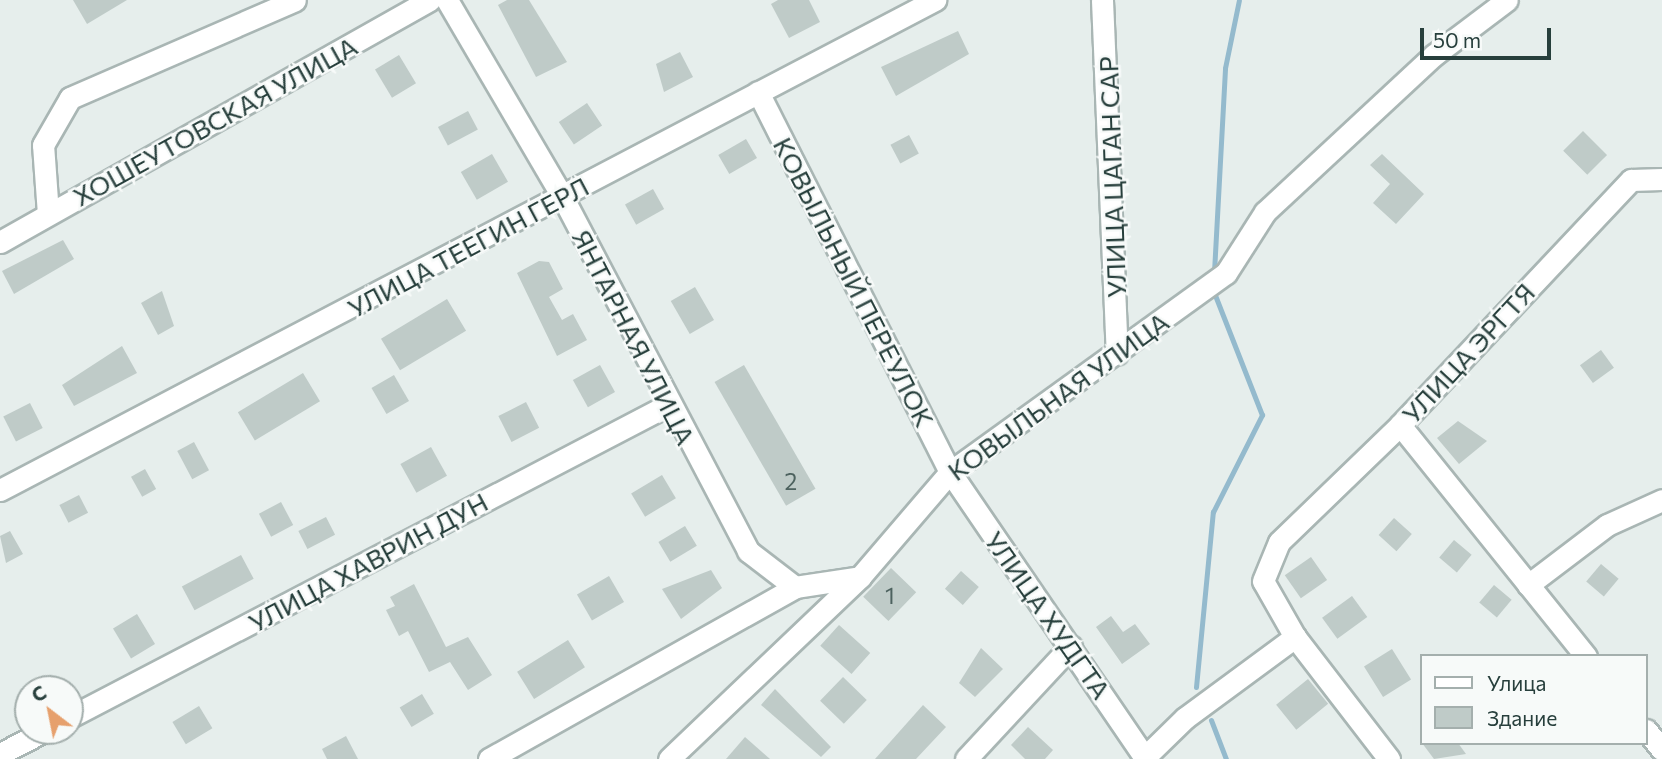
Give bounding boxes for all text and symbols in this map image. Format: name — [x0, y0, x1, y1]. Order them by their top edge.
scale bar — [1424, 14, 1555, 58]
text: 50 m — [1433, 27, 1481, 52]
street label: ХОШЕУТОВСКАЯ УЛИЦА — [68, 30, 362, 212]
street label: УЛИЦА ЦАГАН САР — [1092, 56, 1132, 298]
street label: КОВЫЛЬНЫЙ ПЕРЕУЛОК — [767, 132, 941, 432]
street label: УЛИЦА ТЕЕГИН ГЕРЛ — [342, 170, 594, 324]
street label: ЯНТАРНАЯ УЛИЦА — [566, 224, 702, 450]
street label: УЛИЦА ЭРГТЯ — [1395, 277, 1541, 429]
street label: КОВЫЛЬНАЯ УЛИЦА — [941, 305, 1175, 487]
house number: 2 — [785, 467, 797, 495]
street label: УЛИЦА ХАВРИН ДУН — [243, 486, 493, 638]
street label: УЛИЦА ХУДГТА — [979, 525, 1117, 705]
house number: 1 — [885, 581, 895, 609]
legend — [1420, 654, 1648, 745]
text: Улица — [1487, 670, 1546, 695]
north arrow — [14, 675, 84, 745]
text: С — [27, 680, 50, 707]
text: Здание — [1487, 705, 1557, 730]

